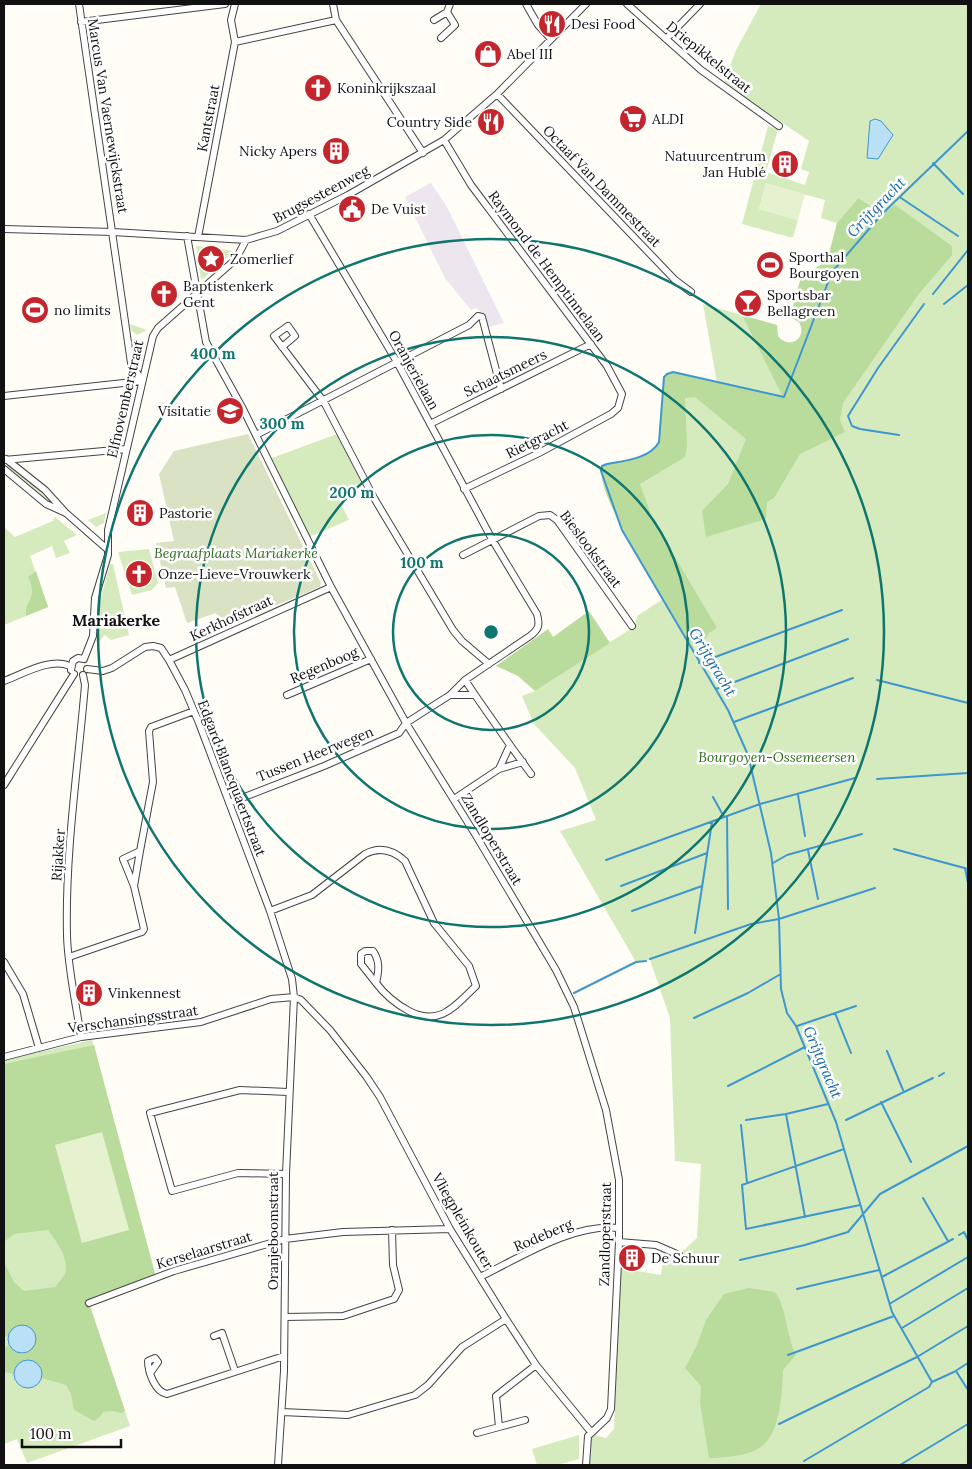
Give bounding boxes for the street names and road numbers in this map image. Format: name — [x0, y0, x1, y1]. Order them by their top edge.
street label: Marcus Van Vaernewijckstraat — [84, 17, 132, 215]
street label: Driepikkelstraat — [663, 17, 756, 97]
street label: Kantstraat — [193, 82, 223, 153]
street label: Octaaf Van Dammestraat — [539, 121, 665, 251]
street label: Brugsesteenweg — [270, 161, 372, 227]
street label: Raymond de Hemptinnelaan — [484, 187, 610, 345]
street label: Oranjerielaan — [385, 327, 444, 413]
street label: Elfnovemberstraat — [103, 338, 147, 460]
street label: Schaatsmeers — [461, 345, 549, 401]
street label: Rietgracht — [503, 415, 572, 462]
street label: Bieslookstraat — [556, 507, 626, 592]
street label: Kerkhofstraat — [187, 591, 276, 645]
street label: Regenboog — [287, 642, 361, 687]
street label: Edgard Blancquaertstraat — [194, 697, 270, 859]
street label: Tussen Heerwegen — [254, 722, 376, 786]
street label: Zandloperstraat — [457, 790, 527, 889]
street label: Rijakker — [47, 828, 69, 882]
street label: Verschansingsstraat — [66, 1001, 200, 1037]
street label: Vliegpleinkouter — [428, 1169, 498, 1272]
street label: Oranjeboomstraat — [264, 1171, 282, 1290]
street label: Zandloperstraat — [595, 1181, 615, 1286]
street label: Rodeberg — [511, 1214, 575, 1255]
street label: Kerselaarstraat — [154, 1227, 255, 1273]

